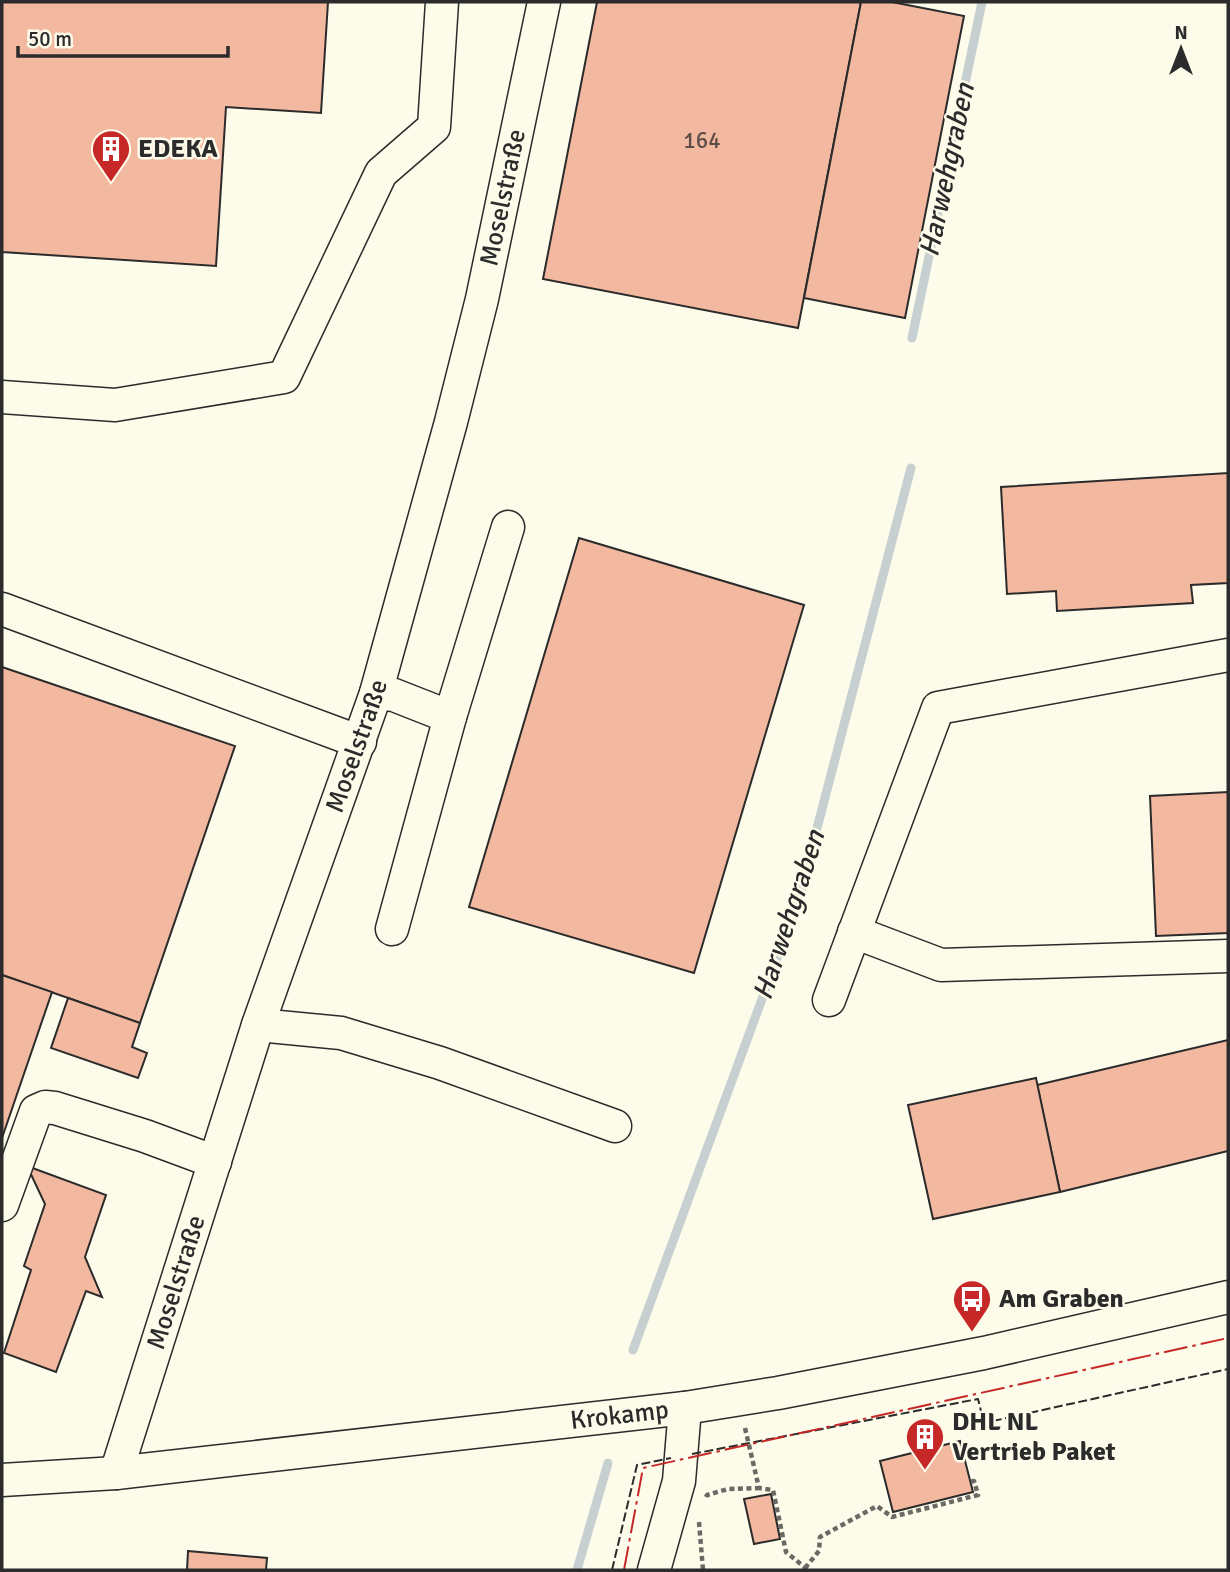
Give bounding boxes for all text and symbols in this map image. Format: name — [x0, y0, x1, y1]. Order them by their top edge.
scale bar — [18, 14, 228, 58]
north arrow — [1146, 14, 1216, 84]
text: N — [1174, 21, 1188, 45]
text: 50 m — [28, 26, 72, 52]
water label: Harwehgraben — [912, 80, 982, 260]
street label: Moselstraße — [473, 126, 533, 269]
house number: 164 — [683, 126, 721, 155]
building icon: EDEKA — [90, 128, 132, 183]
place label: EDEKA — [138, 133, 218, 165]
street label: Moselstraße — [319, 676, 395, 817]
water label: Harwehgraben — [746, 825, 833, 1004]
street label: Moselstraße — [140, 1211, 213, 1353]
bus stop icon: Am Graben — [951, 1278, 993, 1333]
place label: Am Graben — [999, 1283, 1124, 1315]
street label: Krokamp — [569, 1394, 670, 1437]
place label: DHL NL Vertrieb Paket — [952, 1406, 1116, 1468]
building icon: DHL NL Vertrieb Paket — [904, 1416, 946, 1471]

